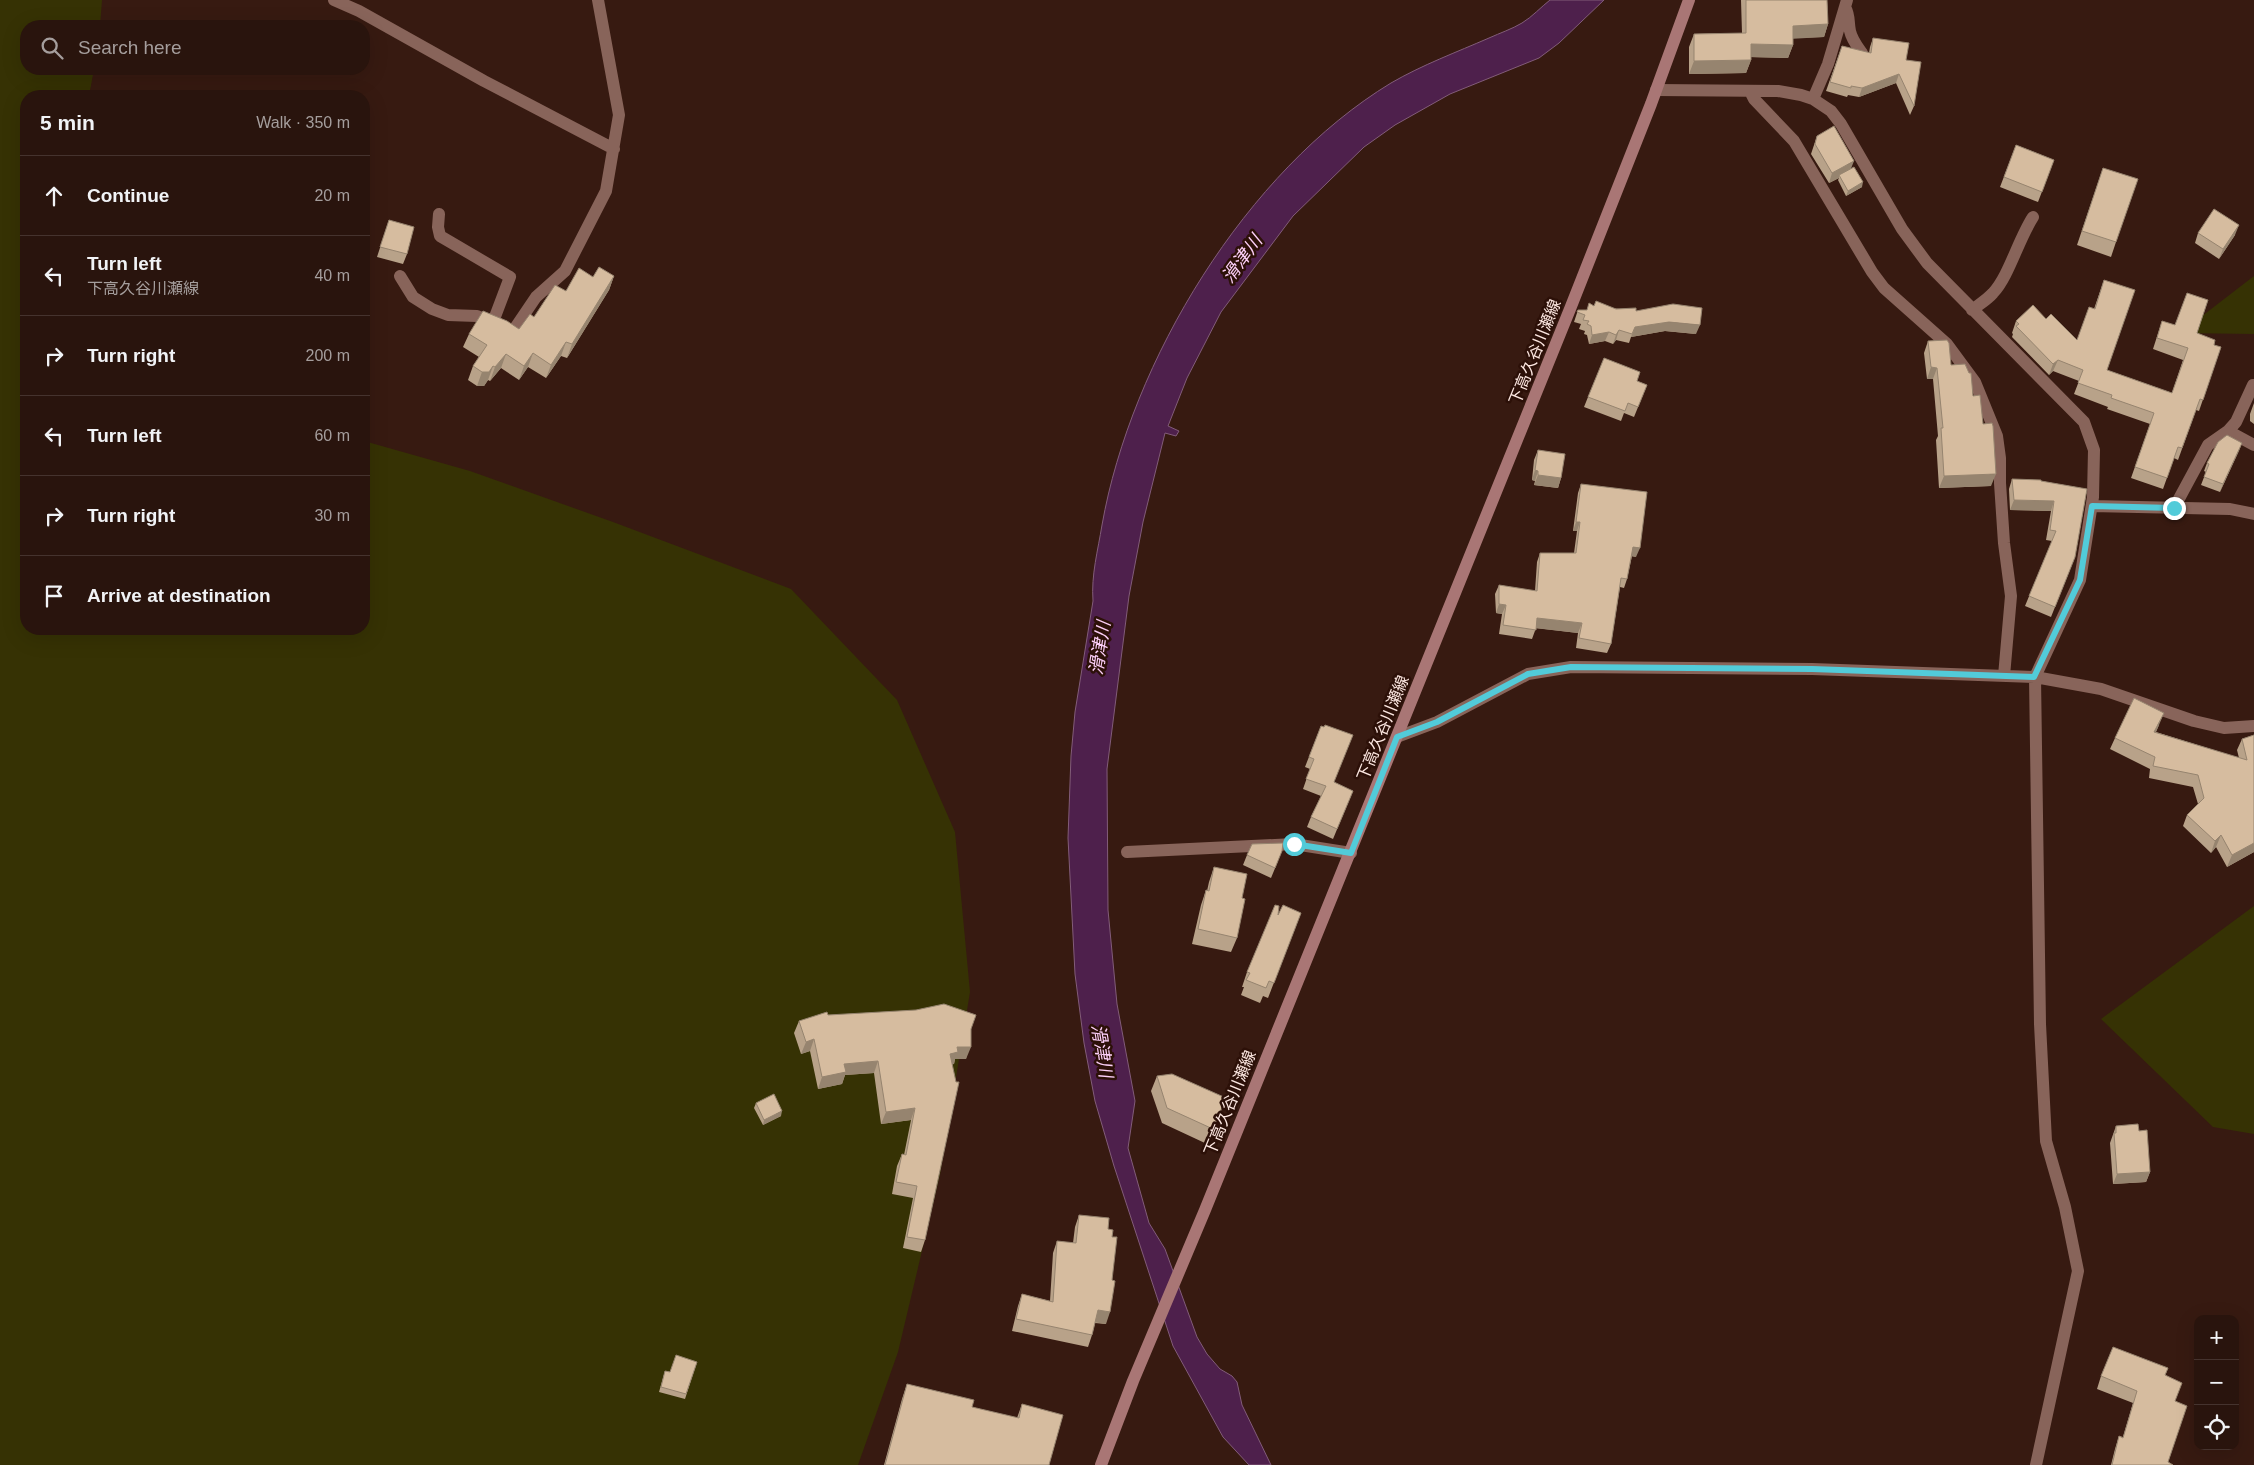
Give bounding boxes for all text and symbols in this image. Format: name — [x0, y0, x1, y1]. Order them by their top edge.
search box — [20, 20, 370, 75]
icon: search — [38, 34, 66, 62]
text: Search here — [78, 37, 182, 58]
text: 5 min — [40, 111, 95, 134]
text: Walk · 350 m — [256, 114, 350, 131]
icon: ahead — [40, 182, 68, 210]
text: Continue — [87, 185, 169, 206]
text: 20 m — [314, 187, 350, 204]
water label: 滑津川 — [1218, 230, 1267, 287]
text: Turn left — [87, 253, 162, 274]
icon: left — [40, 262, 68, 290]
text: 40 m — [314, 267, 350, 284]
text: 下高久谷川瀬線 — [87, 280, 199, 297]
street label: 下高久谷川瀬線 — [1506, 297, 1564, 407]
icon: right — [40, 342, 68, 370]
text: Turn right — [87, 345, 175, 366]
text: 200 m — [306, 347, 350, 364]
icon: left — [40, 422, 68, 450]
text: Turn left — [87, 425, 162, 446]
text: 60 m — [314, 427, 350, 444]
route end — [2163, 497, 2186, 520]
icon: right — [40, 502, 68, 530]
text: Turn right — [87, 505, 175, 526]
text: 30 m — [314, 507, 350, 524]
icon: arrive — [40, 582, 68, 610]
text: Arrive at destination — [87, 585, 271, 606]
water label: 滑津川 — [1086, 618, 1114, 676]
street label: 下高久谷川瀬線 — [1354, 673, 1412, 783]
route start — [1283, 833, 1306, 856]
water label: 滑津川 — [1088, 1023, 1116, 1081]
street label: 下高久谷川瀬線 — [1201, 1048, 1259, 1158]
map controls — [2194, 1315, 2239, 1450]
button: + — [2194, 1315, 2239, 1360]
button: − — [2194, 1360, 2239, 1405]
button: locate — [2194, 1405, 2239, 1450]

